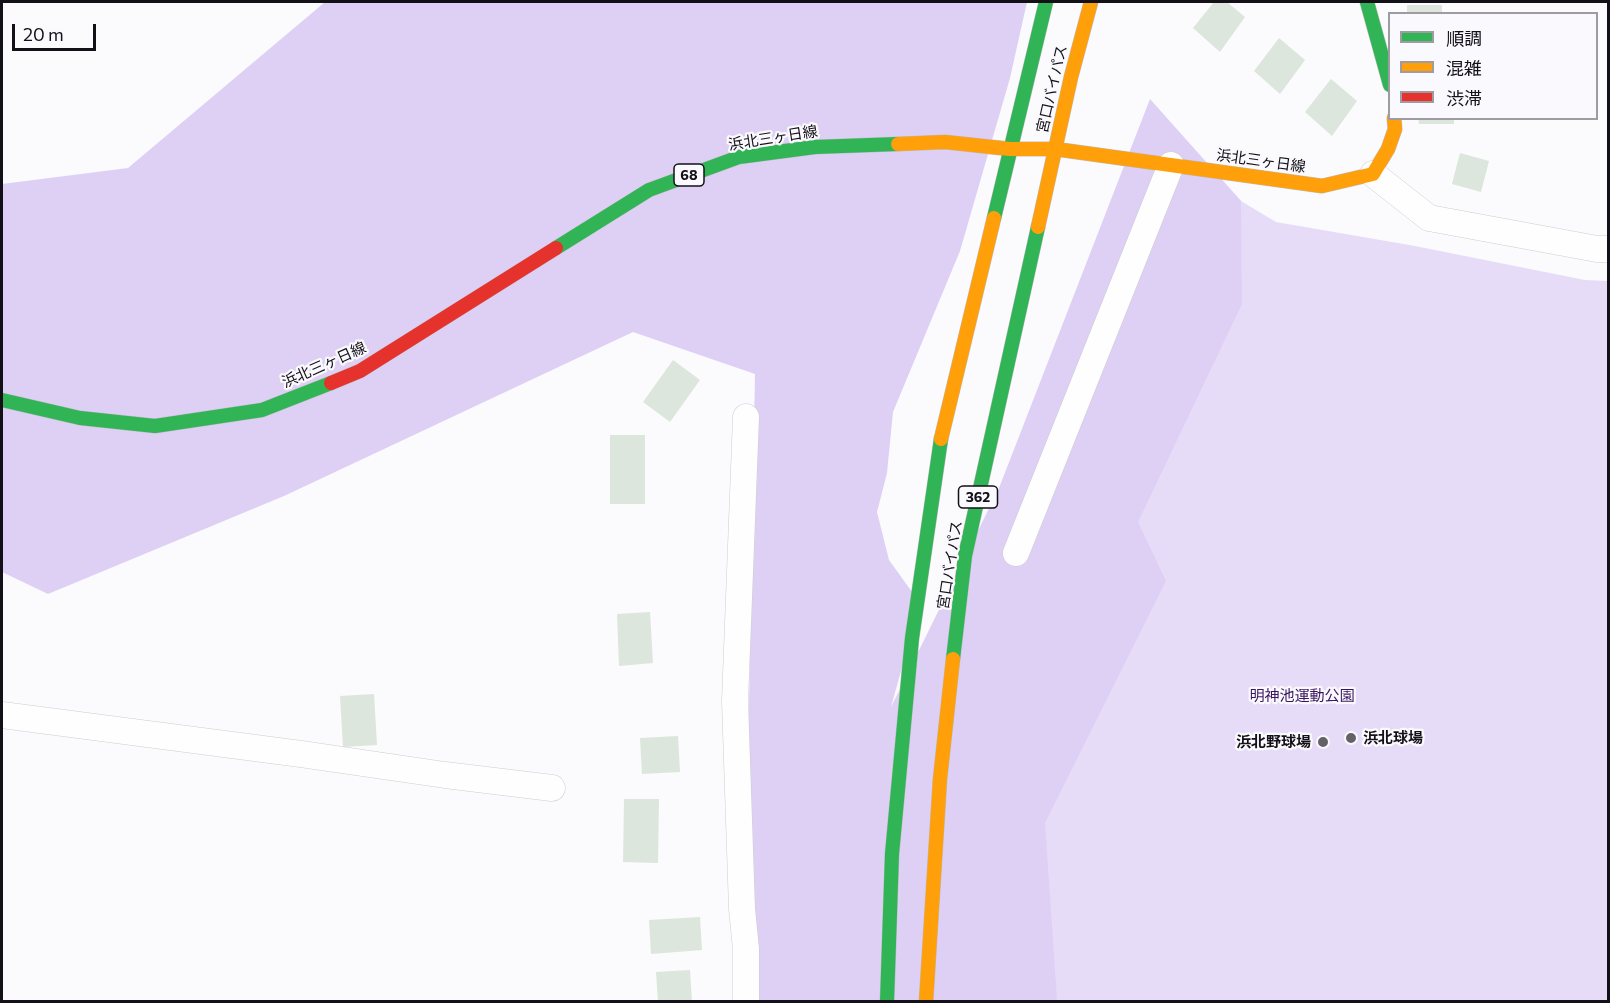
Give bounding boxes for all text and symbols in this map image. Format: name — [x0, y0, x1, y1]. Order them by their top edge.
scale bar — [15, 12, 99, 50]
legend — [1388, 12, 1598, 120]
text: 20 m — [23, 23, 64, 45]
text: 順調 — [1446, 27, 1482, 49]
street label: 宮口バイパス — [1033, 43, 1071, 135]
text: 混雑 — [1446, 57, 1482, 79]
text: 渋滞 — [1446, 87, 1482, 109]
street label: 浜北三ヶ日線 — [727, 122, 819, 154]
street label: 浜北三ヶ日線 — [1215, 146, 1307, 176]
road number: 68 — [674, 164, 704, 186]
street label: 浜北三ヶ日線 — [279, 338, 369, 392]
road number: 362 — [958, 486, 998, 508]
street label: 宮口バイパス — [934, 519, 966, 611]
park label: 明神池運動公園 — [1250, 687, 1354, 705]
place label: 浜北球場 — [1363, 729, 1423, 747]
marker: 浜北球場 — [1344, 731, 1358, 745]
place label: 浜北野球場 — [1236, 733, 1311, 751]
marker: 浜北野球場 — [1316, 735, 1330, 749]

